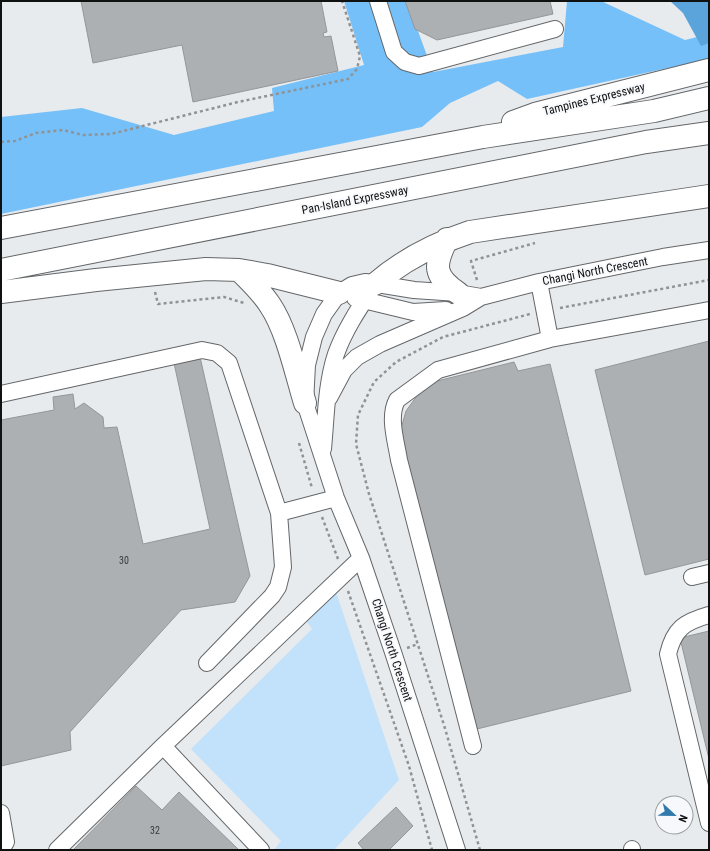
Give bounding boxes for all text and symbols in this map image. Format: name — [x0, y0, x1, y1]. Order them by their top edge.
street label: Tampines Expressway — [542, 80, 646, 118]
street label: Pan-Island Expressway — [300, 183, 410, 217]
street label: Changi North Crescent — [541, 254, 649, 288]
house number: 30 — [119, 555, 129, 566]
street label: Changi North Crescent — [369, 597, 415, 703]
north arrow — [654, 795, 694, 835]
text: N — [675, 813, 690, 824]
house number: 32 — [150, 825, 160, 836]

